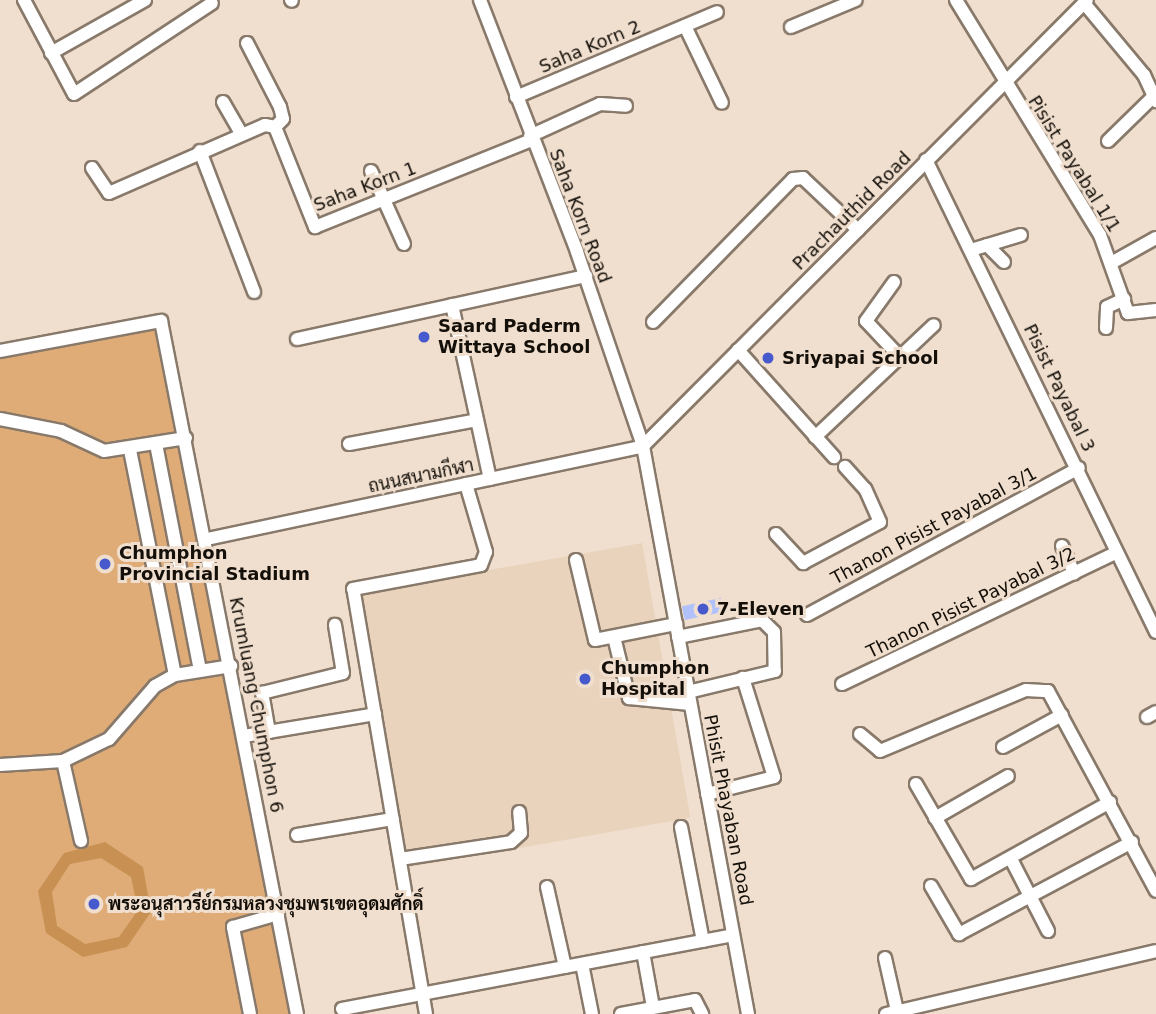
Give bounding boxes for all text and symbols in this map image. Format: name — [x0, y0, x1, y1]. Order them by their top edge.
street label: Saha Korn 2 — [536, 16, 644, 78]
street label: Pisist Payabal 1/1 — [1023, 92, 1125, 236]
street label: Saha Korn Road — [544, 146, 616, 286]
street label: Prachauthid Road — [788, 147, 916, 275]
street label: Saha Korn 1 — [311, 158, 419, 216]
place label: Saard Paderm Wittaya School — [438, 316, 590, 358]
street label: Pisist Payabal 3 — [1019, 321, 1099, 455]
marker: Saard Paderm Wittaya School — [416, 329, 432, 345]
place label: Sriyapai School — [782, 347, 939, 369]
marker: Sriyapai School — [760, 350, 776, 366]
street label: ถนนสนามกีฬา — [366, 454, 476, 498]
street label: Thanon Pisist Payabal 3/1 — [827, 463, 1041, 589]
place label: Chumphon Provincial Stadium — [119, 543, 310, 586]
street label: Thanon Pisist Payabal 3/2 — [863, 543, 1079, 663]
marker: Chumphon Provincial Stadium — [97, 556, 113, 572]
street label: Krumluang Chumphon 6 — [224, 595, 288, 815]
place label: 7-Eleven — [717, 598, 804, 620]
marker: 7-Eleven — [695, 601, 711, 617]
place label: Chumphon Hospital — [601, 658, 709, 700]
marker: Chumphon Hospital — [575, 669, 595, 689]
street label: Phisit Phayaban Road — [699, 713, 757, 907]
place label: พระอนุสาวรีย์กรมหลวงชุมพรเขตอุดมศักดิ์ — [108, 893, 424, 915]
marker: พระอนุสาวรีย์กรมหลวงชุมพรเขตอุดมศักดิ์ — [86, 896, 102, 912]

